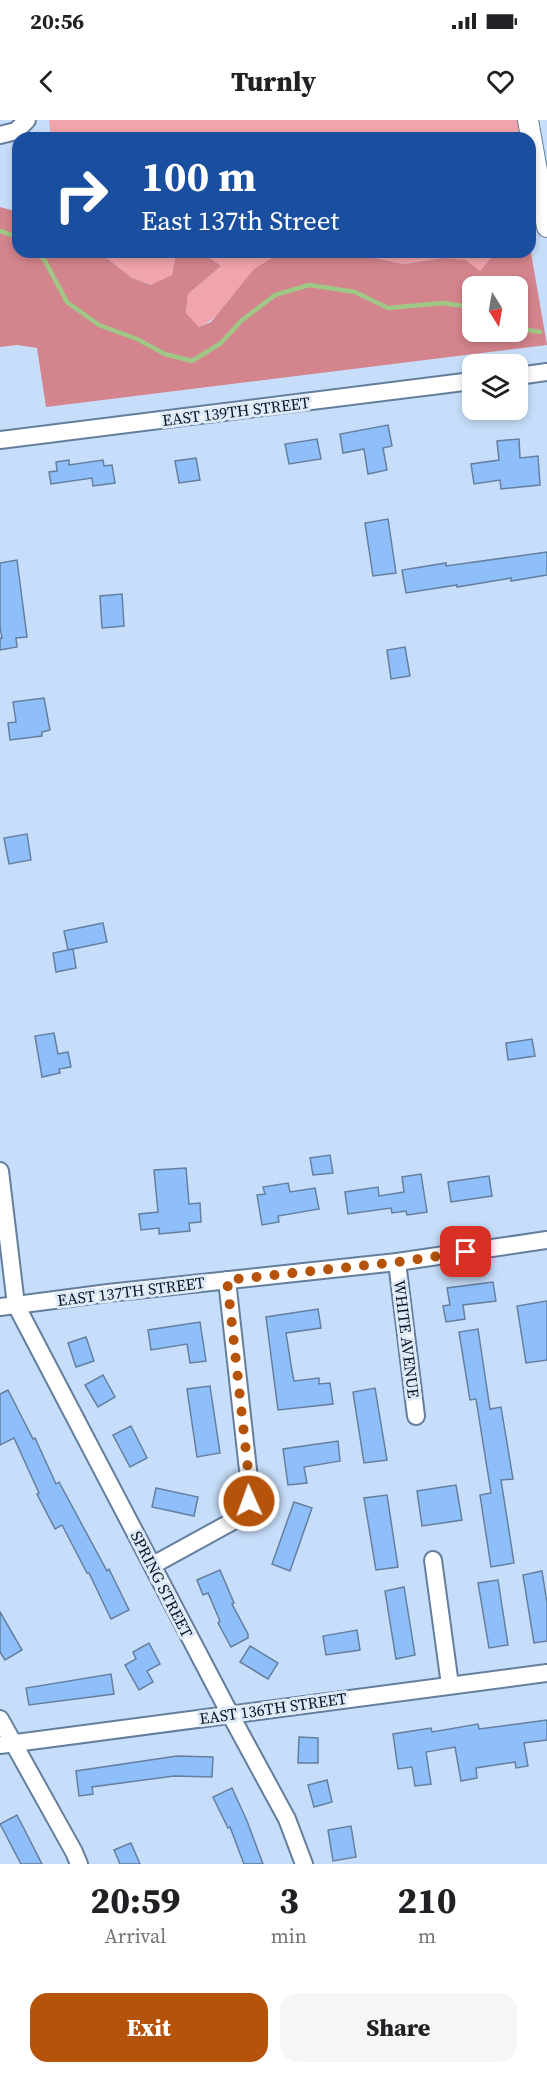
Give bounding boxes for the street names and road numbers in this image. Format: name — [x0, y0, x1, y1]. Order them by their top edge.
street label: EAST 139TH STREET — [161, 391, 311, 431]
street label: EAST 137TH STREET — [56, 1271, 206, 1311]
street label: WHITE AVENUE — [389, 1279, 425, 1400]
street label: SPRING STREET — [126, 1527, 198, 1641]
street label: EAST 136TH STREET — [198, 1687, 348, 1729]

